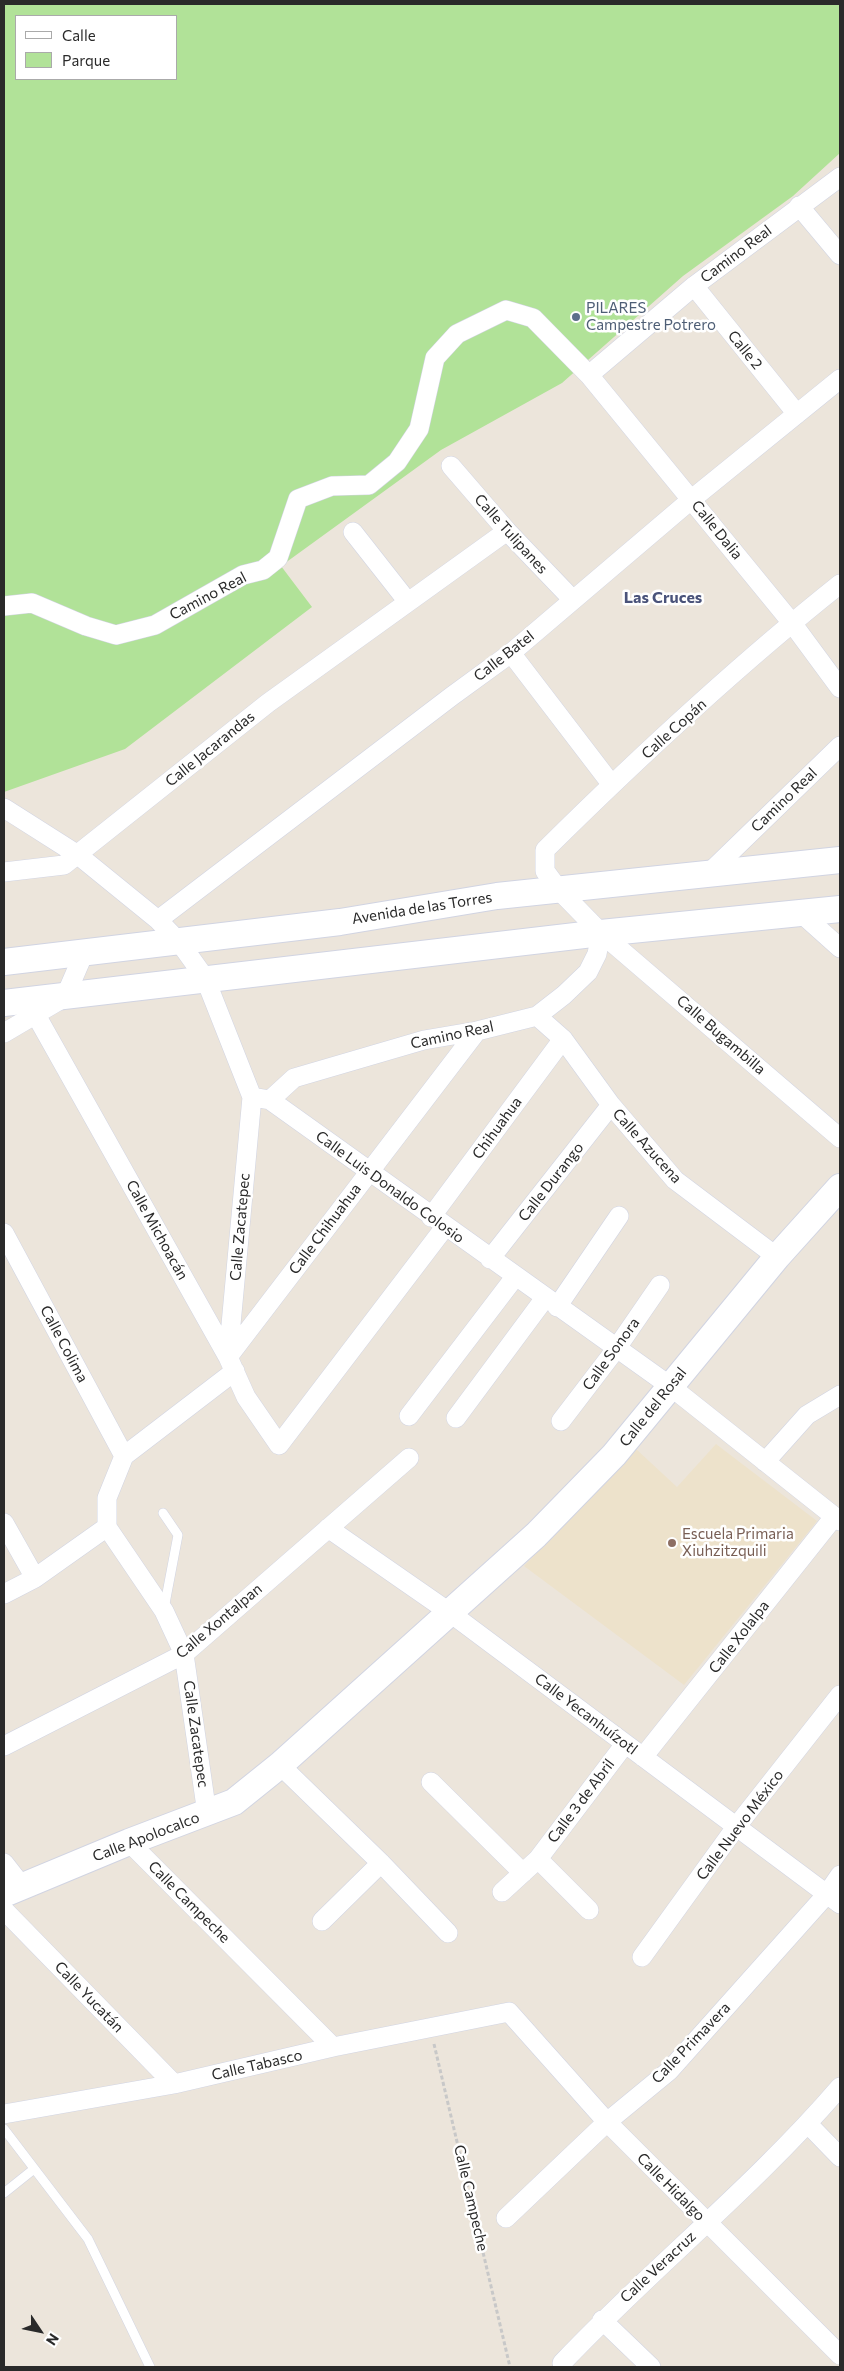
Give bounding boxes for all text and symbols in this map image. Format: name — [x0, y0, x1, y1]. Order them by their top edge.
legend — [15, 15, 178, 80]
text: Calle — [62, 26, 96, 44]
text: Parque — [62, 51, 110, 69]
street label: Camino Real — [697, 221, 775, 287]
place label: PILARES Campestre Potrero — [586, 299, 716, 334]
marker: PILARES Campestre Potrero — [570, 311, 582, 323]
street label: Calle 2 — [724, 327, 766, 373]
street label: Calle Tulipanes — [471, 490, 551, 578]
street label: Calle Dalia — [688, 497, 746, 563]
street label: Camino Real — [166, 568, 250, 624]
district label: Las Cruces — [624, 588, 702, 608]
street label: Calle Batel — [470, 627, 538, 685]
street label: Calle Copán — [638, 695, 710, 763]
street label: Calle Jacarandas — [162, 708, 258, 790]
street label: Camino Real — [747, 764, 821, 836]
street label: Avenida de las Torres — [351, 888, 493, 928]
street label: Calle Bugambilla — [673, 992, 769, 1078]
street label: Camino Real — [409, 1017, 495, 1053]
street label: Chihuahua — [468, 1093, 526, 1163]
street label: Calle Azucena — [609, 1105, 685, 1187]
street label: Calle Luis Donaldo Colosio — [312, 1127, 468, 1247]
street label: Calle Durango — [515, 1139, 587, 1225]
street label: Calle Zacatepec — [226, 1172, 254, 1282]
street label: Calle Michoacán — [122, 1177, 192, 1283]
street label: Calle Chihuahua — [285, 1180, 365, 1278]
street label: Calle Colima — [36, 1303, 92, 1385]
street label: Calle Sonora — [579, 1314, 643, 1394]
street label: Calle del Rosal — [616, 1364, 690, 1450]
place label: Escuela Primaria Xiuhzitzquili — [682, 1525, 794, 1560]
marker: Escuela Primaria Xiuhzitzquili — [666, 1537, 678, 1549]
street label: Calle Xontalpan — [172, 1580, 266, 1662]
street label: Calle Xolalpa — [705, 1597, 773, 1677]
street label: Calle Yecanhuízotl — [531, 1670, 641, 1758]
street label: Calle Zacatepec — [180, 1679, 212, 1789]
street label: Calle 3 de Abril — [544, 1756, 618, 1846]
street label: Calle Nuevo México — [693, 1766, 787, 1884]
street label: Calle Apolocalco — [90, 1808, 202, 1866]
street label: Calle Campeche — [144, 1857, 234, 1947]
street label: Calle Yucatán — [51, 1958, 127, 2036]
street label: Calle Primavera — [648, 1999, 734, 2087]
street label: Calle Tabasco — [210, 2046, 304, 2084]
street label: Calle Campeche — [450, 2143, 492, 2253]
street label: Calle Hidalgo — [633, 2149, 709, 2225]
street label: Calle Veracruz — [617, 2227, 699, 2307]
north arrow — [15, 2306, 65, 2356]
text: N — [43, 2331, 63, 2349]

